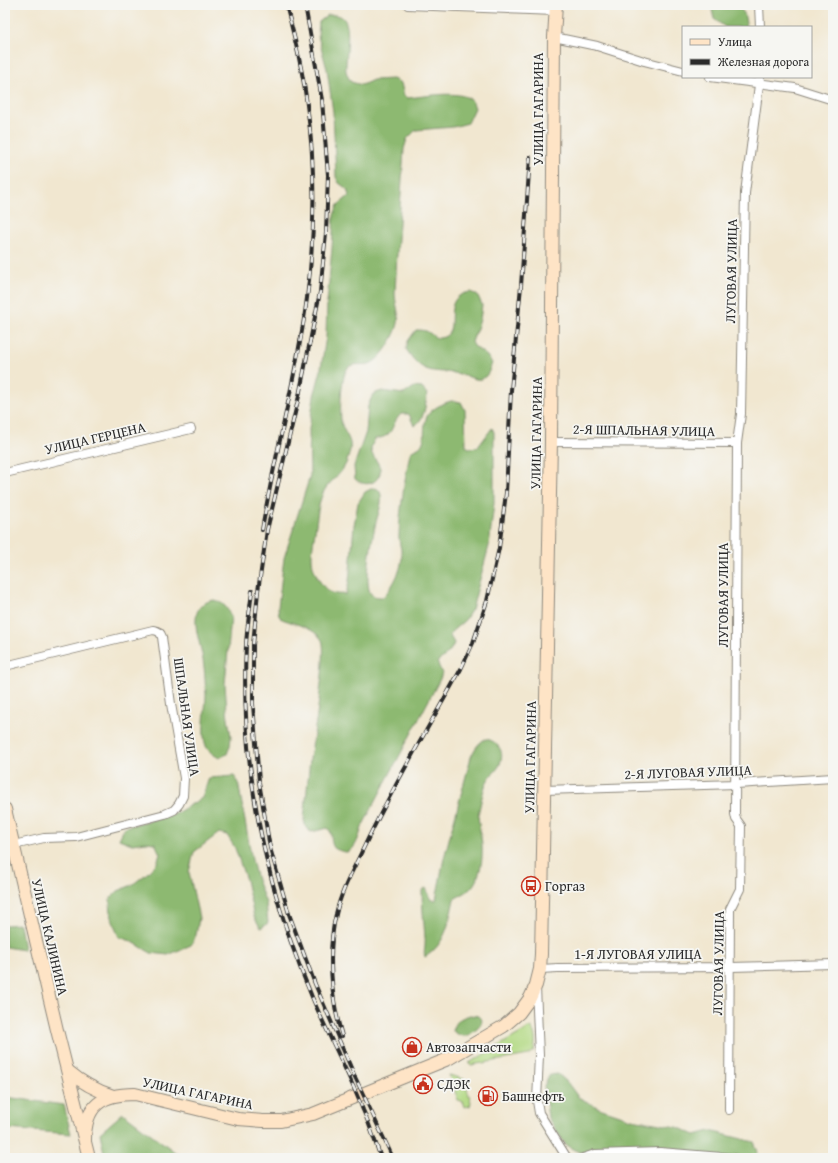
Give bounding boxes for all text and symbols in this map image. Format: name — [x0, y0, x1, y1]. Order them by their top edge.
legend — [682, 26, 812, 78]
text: Улица — [718, 33, 752, 50]
street label: УЛИЦА ГАГАРИНА — [528, 52, 548, 165]
text: Железная дорога — [717, 53, 809, 70]
street label: ЛУГОВАЯ УЛИЦА — [720, 218, 742, 324]
street label: УЛИЦА ГАГАРИНА — [525, 376, 547, 490]
street label: УЛИЦА ГЕРЦЕНА — [43, 417, 148, 459]
street label: 2-Я ШПАЛЬНАЯ УЛИЦА — [573, 419, 716, 441]
street label: ЛУГОВАЯ УЛИЦА — [713, 542, 733, 647]
street label: ШПАЛЬНАЯ УЛИЦА — [169, 656, 205, 778]
street label: УЛИЦА ГАГАРИНА — [519, 700, 541, 814]
street label: 2-Я ЛУГОВАЯ УЛИЦА — [624, 760, 753, 784]
bus stop icon: Горгаз — [520, 875, 542, 897]
place label: Горгаз — [545, 876, 585, 896]
street label: УЛИЦА КАЛИНИНА — [27, 877, 73, 998]
street label: ЛУГОВАЯ УЛИЦА — [707, 910, 729, 1016]
street label: 1-Я ЛУГОВАЯ УЛИЦА — [574, 944, 702, 964]
shop icon: Автозапчасти — [401, 1036, 423, 1058]
place label: Автозапчасти — [426, 1037, 511, 1057]
street label: УЛИЦА ГАГАРИНА — [141, 1071, 256, 1115]
public building icon: СДЭК — [412, 1073, 434, 1095]
place label: СДЭК — [437, 1074, 471, 1094]
fuel station icon: Башнефть — [477, 1085, 499, 1107]
place label: Башнефть — [502, 1086, 565, 1106]

